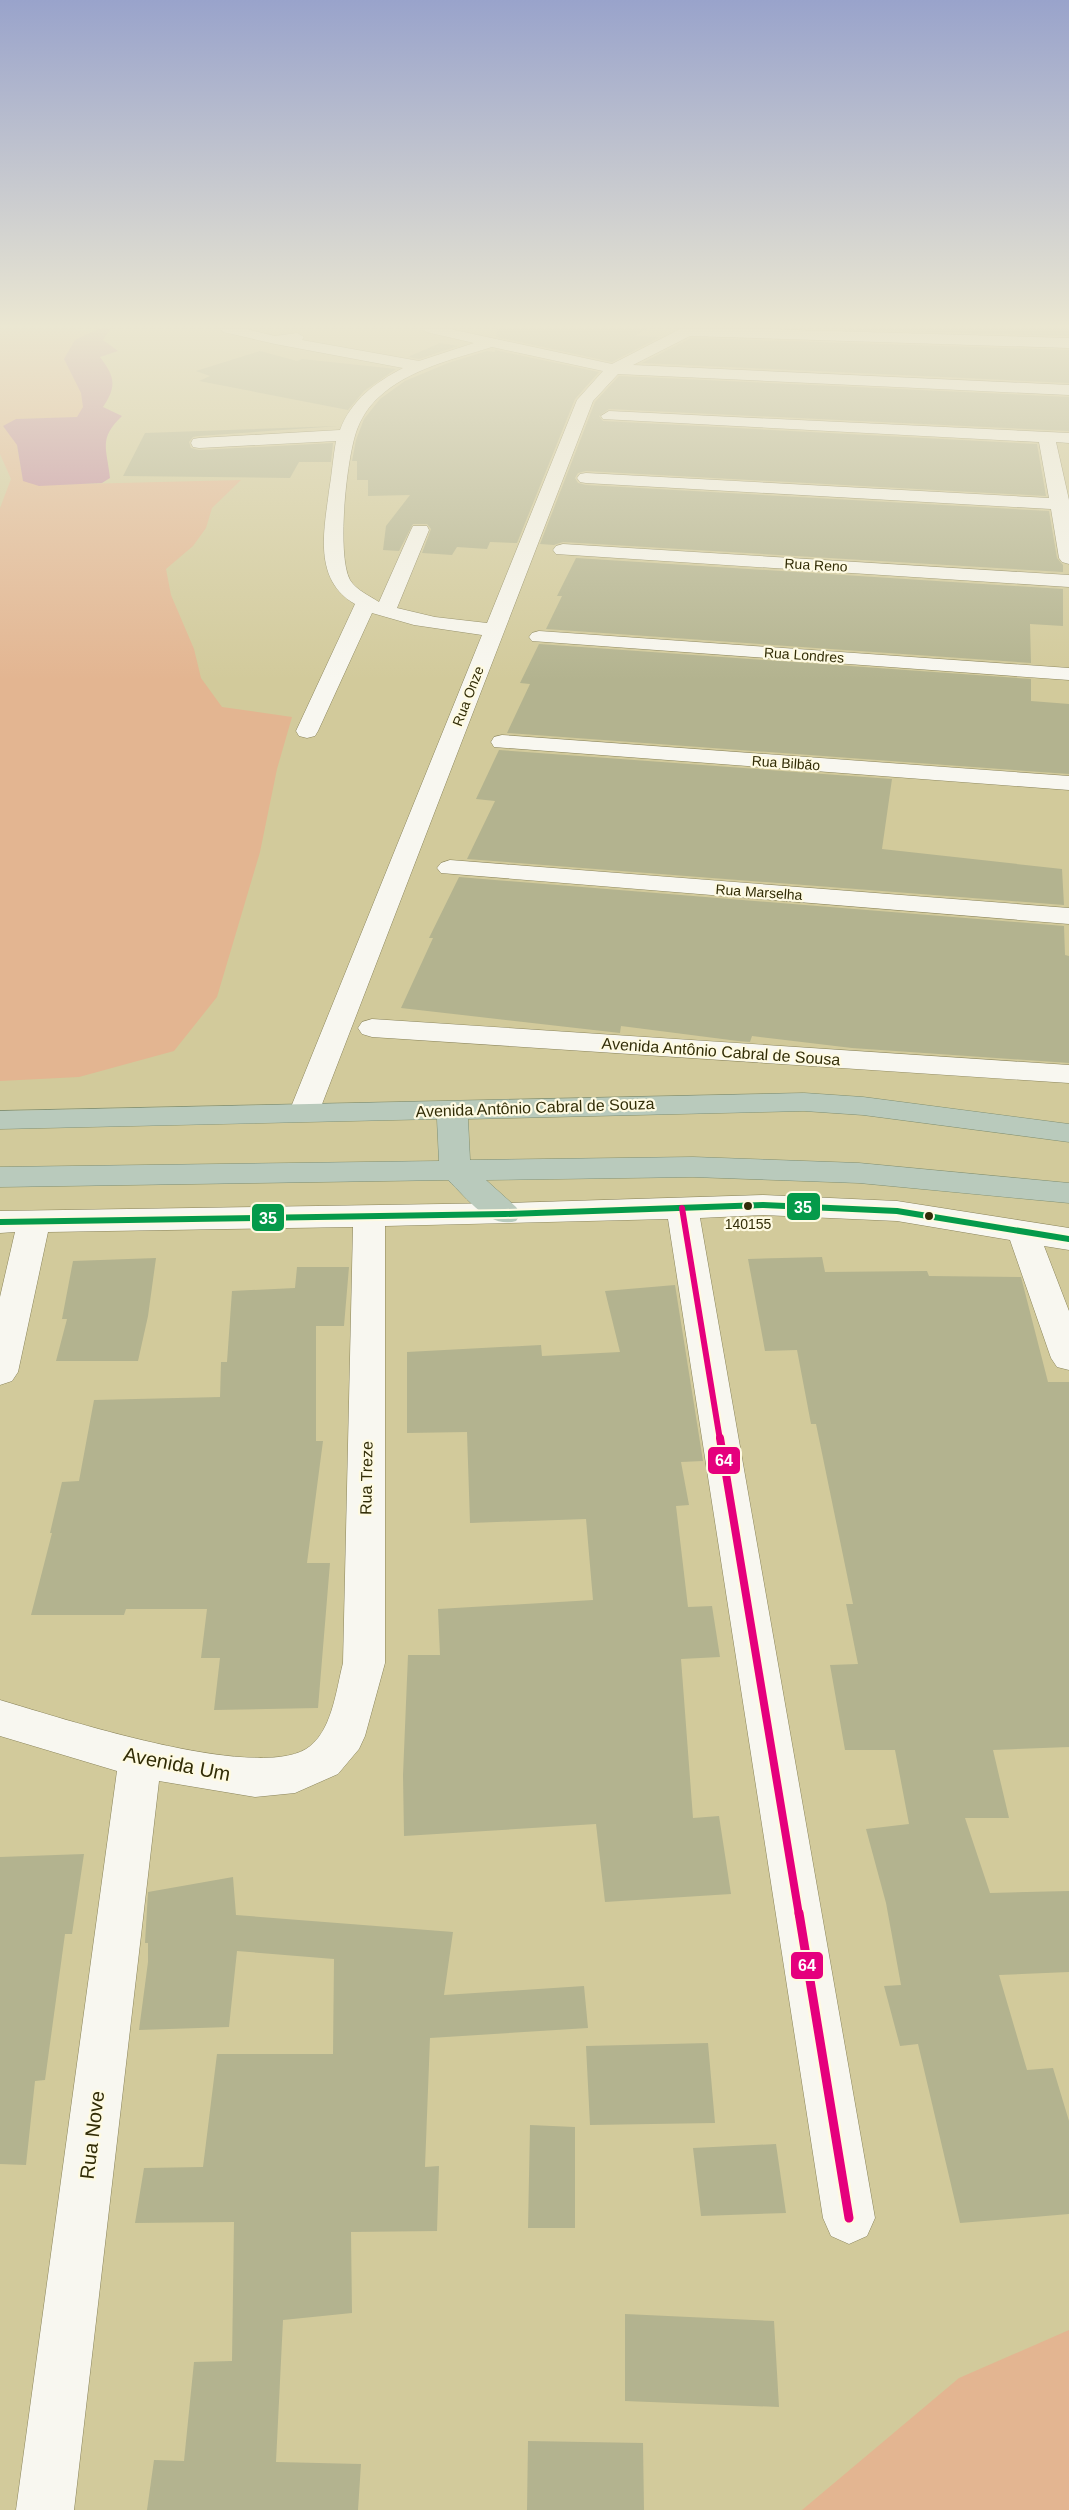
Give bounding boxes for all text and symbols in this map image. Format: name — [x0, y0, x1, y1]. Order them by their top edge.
street label: Rua Reno — [784, 555, 848, 575]
street label: Rua Londres — [763, 644, 845, 666]
street label: Rua Onze — [449, 664, 487, 728]
street label: Rua Bilbão — [751, 753, 821, 773]
street label: Rua Marselha — [715, 881, 803, 903]
street label: Avenida Antônio Cabral de Sousa — [601, 1035, 841, 1068]
street label: Avenida Antônio Cabral de Souza — [415, 1095, 655, 1120]
line badge: 35 — [786, 1192, 821, 1221]
text: 35 — [794, 1199, 812, 1216]
marker: 140155 — [742, 1200, 754, 1212]
line badge: 35 — [251, 1203, 285, 1232]
text: 35 — [259, 1210, 277, 1227]
unlabelled marker — [923, 1210, 935, 1222]
place label: 140155 — [725, 1216, 772, 1232]
street label: Rua Treze — [357, 1441, 376, 1515]
line badge: 64 — [707, 1446, 741, 1475]
text: 64 — [715, 1452, 733, 1469]
street label: Avenida Um — [122, 1743, 232, 1785]
line badge: 64 — [790, 1951, 824, 1980]
text: 64 — [798, 1957, 816, 1974]
street label: Rua Nove — [76, 2090, 108, 2180]

